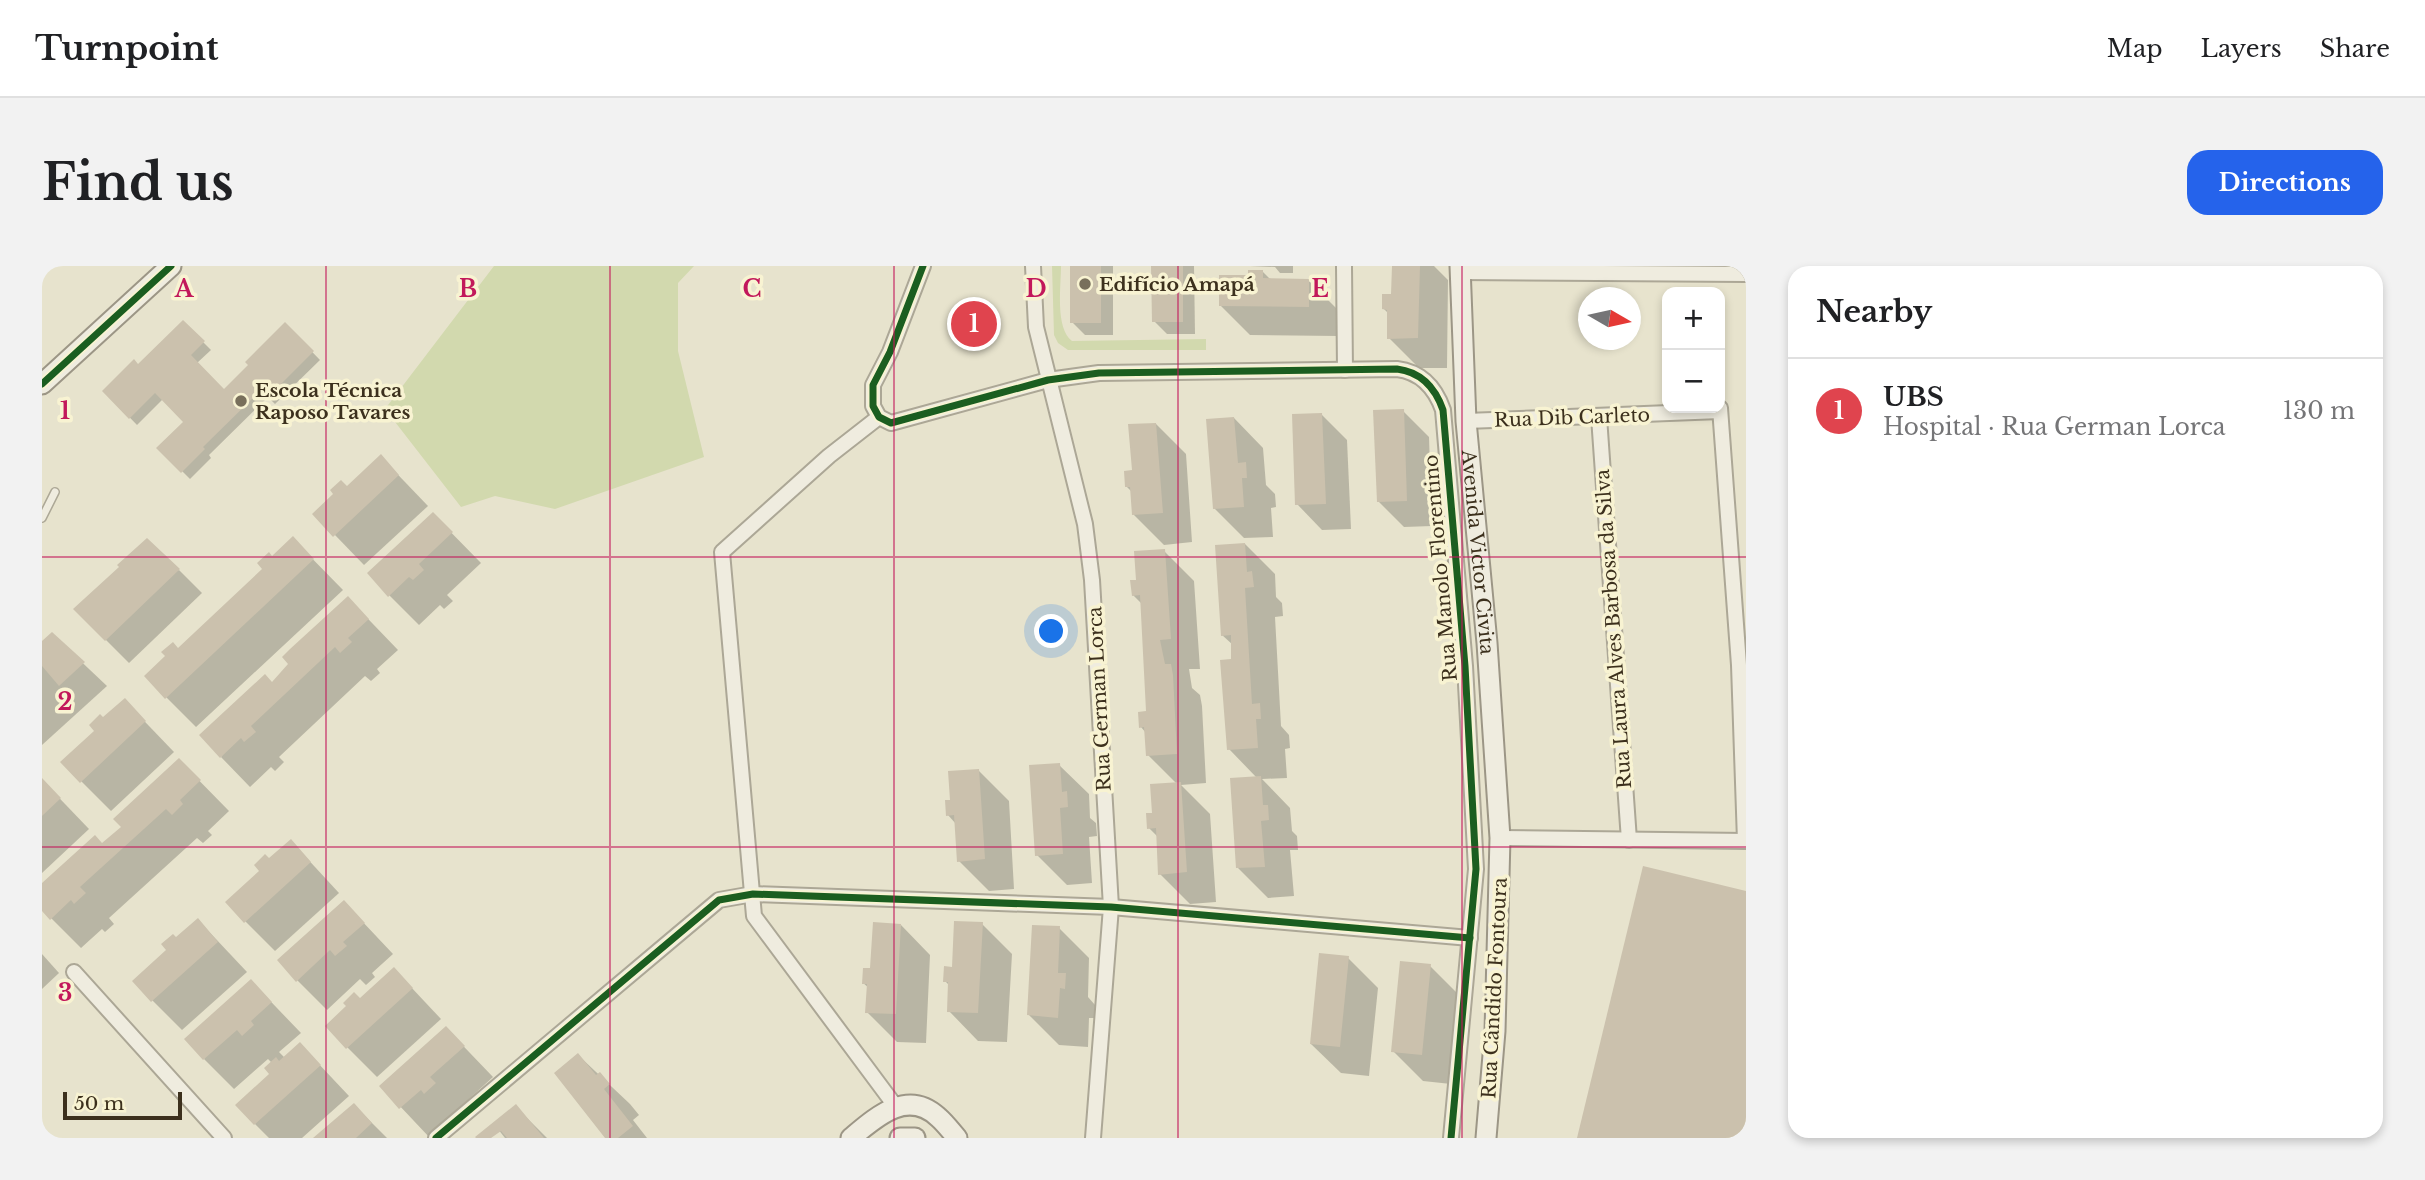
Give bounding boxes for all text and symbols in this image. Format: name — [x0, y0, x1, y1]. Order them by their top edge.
text: Turnpoint — [35, 28, 219, 69]
text: Map — [2107, 34, 2163, 63]
text: Layers — [2201, 34, 2282, 63]
text: Share — [2320, 34, 2390, 63]
button: Directions — [2187, 150, 2383, 215]
text: Find us — [42, 152, 234, 213]
place label: Edifício Amapá — [1099, 273, 1255, 296]
text: A — [174, 275, 195, 303]
text: B — [459, 275, 477, 303]
text: C — [743, 275, 761, 303]
text: D — [1025, 275, 1047, 303]
text: E — [1311, 275, 1329, 303]
marker: Edifício Amapá — [1077, 276, 1093, 292]
north arrow — [1578, 287, 1641, 350]
map controls — [1662, 287, 1725, 413]
button: + — [1662, 287, 1725, 350]
text: Nearby — [1816, 293, 1932, 330]
pin: 1 — [951, 298, 997, 350]
button: − — [1662, 350, 1725, 413]
place label: Escola Técnica Raposo Tavares — [255, 379, 411, 424]
text: UBS — [1883, 381, 1944, 413]
marker: Escola Técnica Raposo Tavares — [233, 393, 249, 409]
text: 1 — [60, 397, 70, 425]
text: 1 — [1834, 397, 1844, 425]
text: 130 m — [2283, 397, 2355, 425]
street label: Rua Dib Carleto — [1494, 403, 1650, 432]
text: Hospital · Rua German Lorca — [1883, 413, 2225, 441]
street label: Avenida Victor Civita — [1457, 448, 1499, 656]
street label: Rua Manolo Florentino — [1419, 454, 1462, 682]
street label: Rua Laura Alves Barbosa da Silva — [1591, 468, 1636, 789]
street label: Rua German Lorca — [1083, 605, 1116, 792]
your location — [1034, 614, 1068, 648]
text: 2 — [58, 688, 72, 716]
street label: Rua Cândido Fontoura — [1477, 876, 1512, 1099]
text: 3 — [58, 979, 72, 1007]
scale bar — [63, 1089, 182, 1121]
text: 50 m — [74, 1092, 124, 1115]

